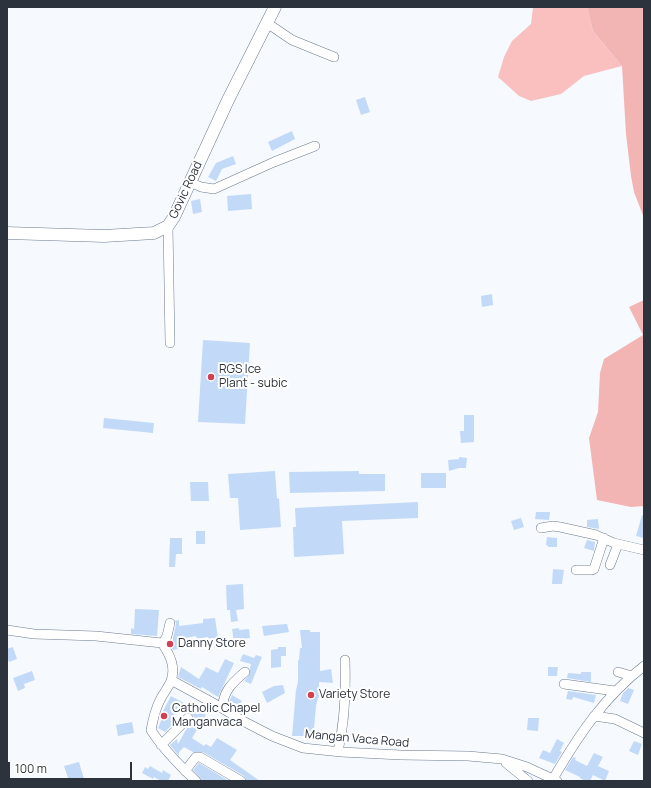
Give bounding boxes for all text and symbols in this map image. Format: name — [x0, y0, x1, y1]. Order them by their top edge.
street label: Govic Road — [166, 159, 206, 221]
place label: RGS Ice Plant - subic — [219, 363, 287, 391]
marker: RGS Ice Plant - subic — [206, 372, 216, 382]
place label: Danny Store — [178, 637, 246, 651]
marker: Danny Store — [165, 639, 175, 649]
place label: Variety Store — [319, 688, 390, 702]
marker: Variety Store — [306, 690, 316, 700]
place label: Catholic Chapel Manganvaca — [172, 702, 260, 730]
marker: Catholic Chapel Manganvaca — [159, 711, 169, 721]
street label: Mangan Vaca Road — [304, 727, 410, 751]
scale bar — [10, 754, 134, 780]
text: 100 m — [15, 760, 47, 777]

